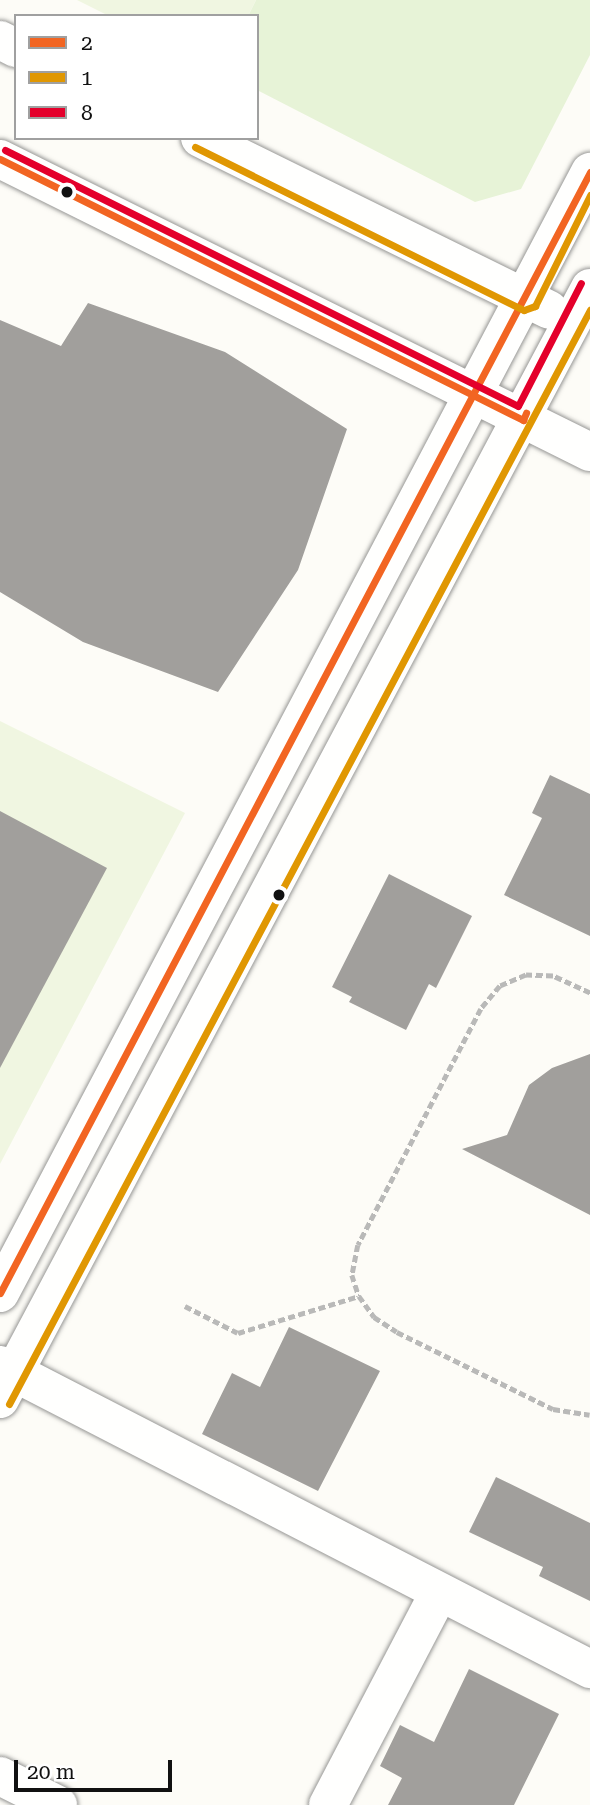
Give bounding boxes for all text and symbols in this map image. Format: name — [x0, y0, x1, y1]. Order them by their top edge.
legend — [14, 14, 259, 140]
text: 2 — [81, 31, 93, 55]
text: 1 — [81, 66, 93, 90]
text: 8 — [81, 101, 93, 125]
unlabelled marker — [60, 185, 74, 199]
unlabelled marker — [272, 888, 286, 902]
scale bar — [18, 1745, 175, 1789]
text: 20 m — [27, 1760, 75, 1784]

